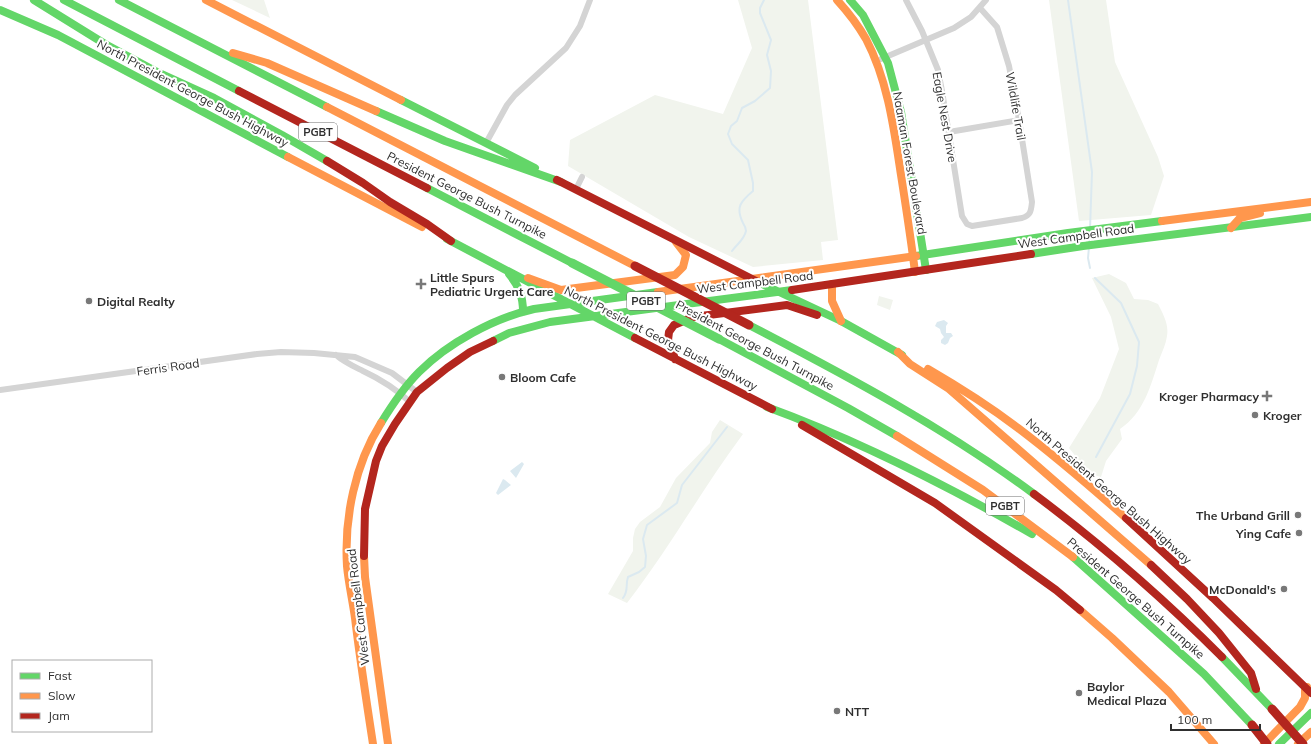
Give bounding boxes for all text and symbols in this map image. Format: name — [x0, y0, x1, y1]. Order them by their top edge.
street label: North President George Bush Highway — [95, 36, 292, 150]
street label: Eagle Nest Drive — [930, 71, 960, 163]
street label: Wildlife Trail — [1003, 71, 1029, 141]
street label: Naaman Forest Boulevard — [890, 90, 930, 236]
road number: PGBT — [299, 123, 337, 141]
street label: President George Bush Turnpike — [385, 148, 549, 242]
street label: West Campbell Road — [1017, 220, 1135, 252]
street label: West Campbell Road — [696, 267, 814, 297]
place label: Little Spurs Pediatric Urgent Care — [430, 270, 554, 299]
marker: Little Spurs Pediatric Urgent Care — [415, 278, 427, 290]
street label: North President George Bush Highway — [562, 283, 761, 394]
road number: PGBT — [627, 292, 665, 310]
place label: Digital Realty — [97, 294, 175, 309]
marker: Digital Realty — [84, 296, 94, 306]
street label: President George Bush Turnpike — [673, 297, 837, 393]
street label: Ferris Road — [136, 355, 200, 379]
place label: Bloom Cafe — [510, 370, 576, 385]
marker: Bloom Cafe — [497, 372, 507, 382]
place label: Kroger Pharmacy — [1159, 389, 1259, 404]
marker: Kroger Pharmacy — [1262, 391, 1272, 401]
place label: Kroger — [1263, 408, 1302, 423]
marker: Kroger — [1250, 410, 1260, 420]
street label: North President George Bush Highway — [1023, 415, 1195, 568]
road number: PGBT — [986, 497, 1024, 515]
place label: The Urband Grill — [1196, 508, 1290, 523]
marker: The Urband Grill — [1293, 510, 1303, 520]
place label: Ying Cafe — [1235, 526, 1291, 541]
marker: Ying Cafe — [1294, 528, 1304, 538]
street label: President George Bush Turnpike — [1064, 534, 1208, 662]
street label: West Campbell Road — [343, 548, 373, 666]
place label: McDonald's — [1209, 582, 1276, 597]
marker: McDonald's — [1279, 584, 1289, 594]
legend — [12, 660, 152, 732]
text: Fast — [48, 668, 72, 683]
place label: Baylor Medical Plaza — [1087, 679, 1167, 708]
text: Slow — [48, 688, 76, 703]
marker: Baylor Medical Plaza — [1074, 688, 1084, 698]
place label: NTT — [845, 704, 870, 719]
marker: NTT — [832, 706, 842, 716]
scale bar — [1171, 706, 1260, 732]
text: Jam — [48, 708, 70, 723]
text: 100 m — [1177, 712, 1212, 727]

